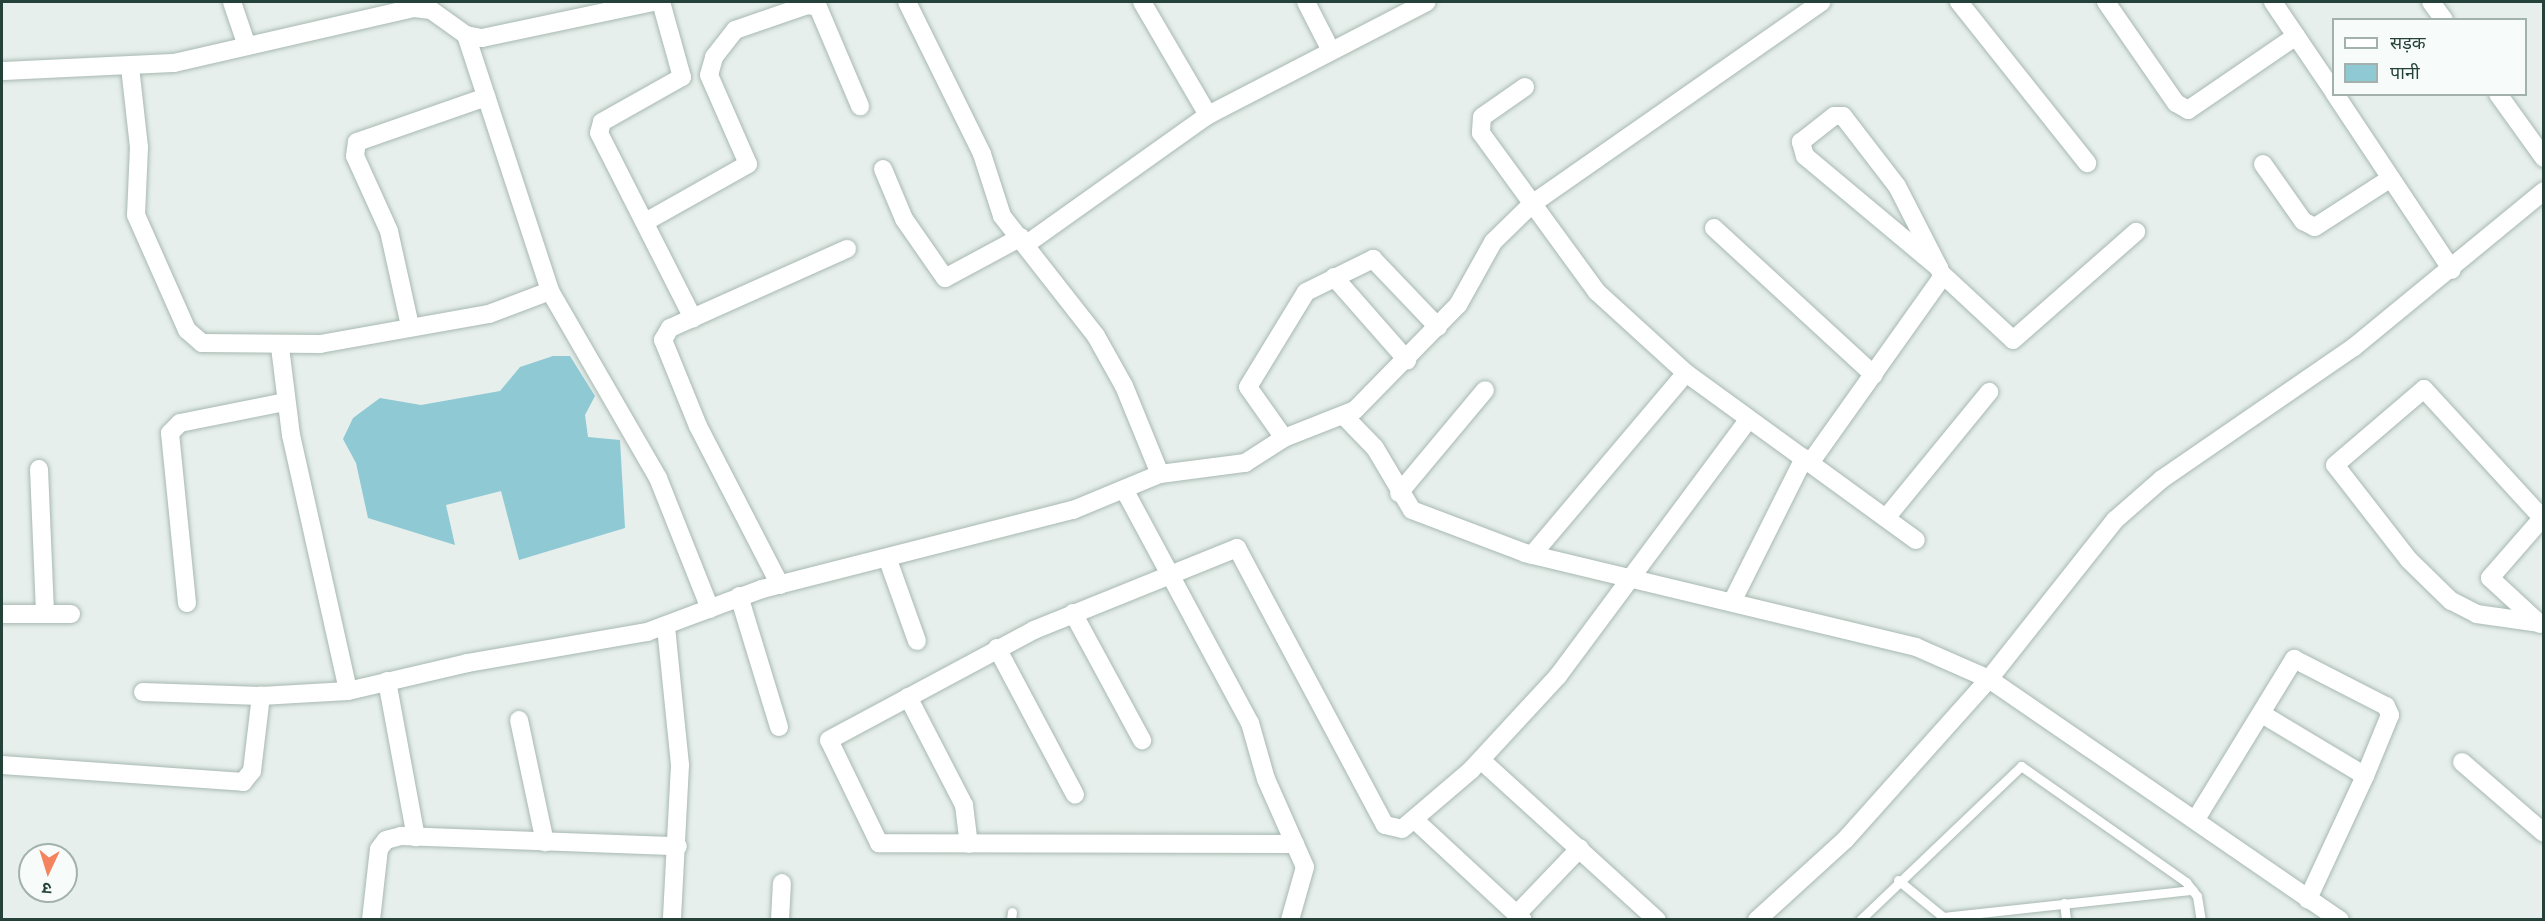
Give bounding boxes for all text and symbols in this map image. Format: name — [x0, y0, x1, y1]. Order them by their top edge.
legend — [2332, 18, 2527, 96]
text: सड़क — [2390, 31, 2426, 54]
text: पानी — [2390, 61, 2420, 84]
north arrow — [18, 843, 78, 903]
text: उ — [42, 879, 52, 899]

